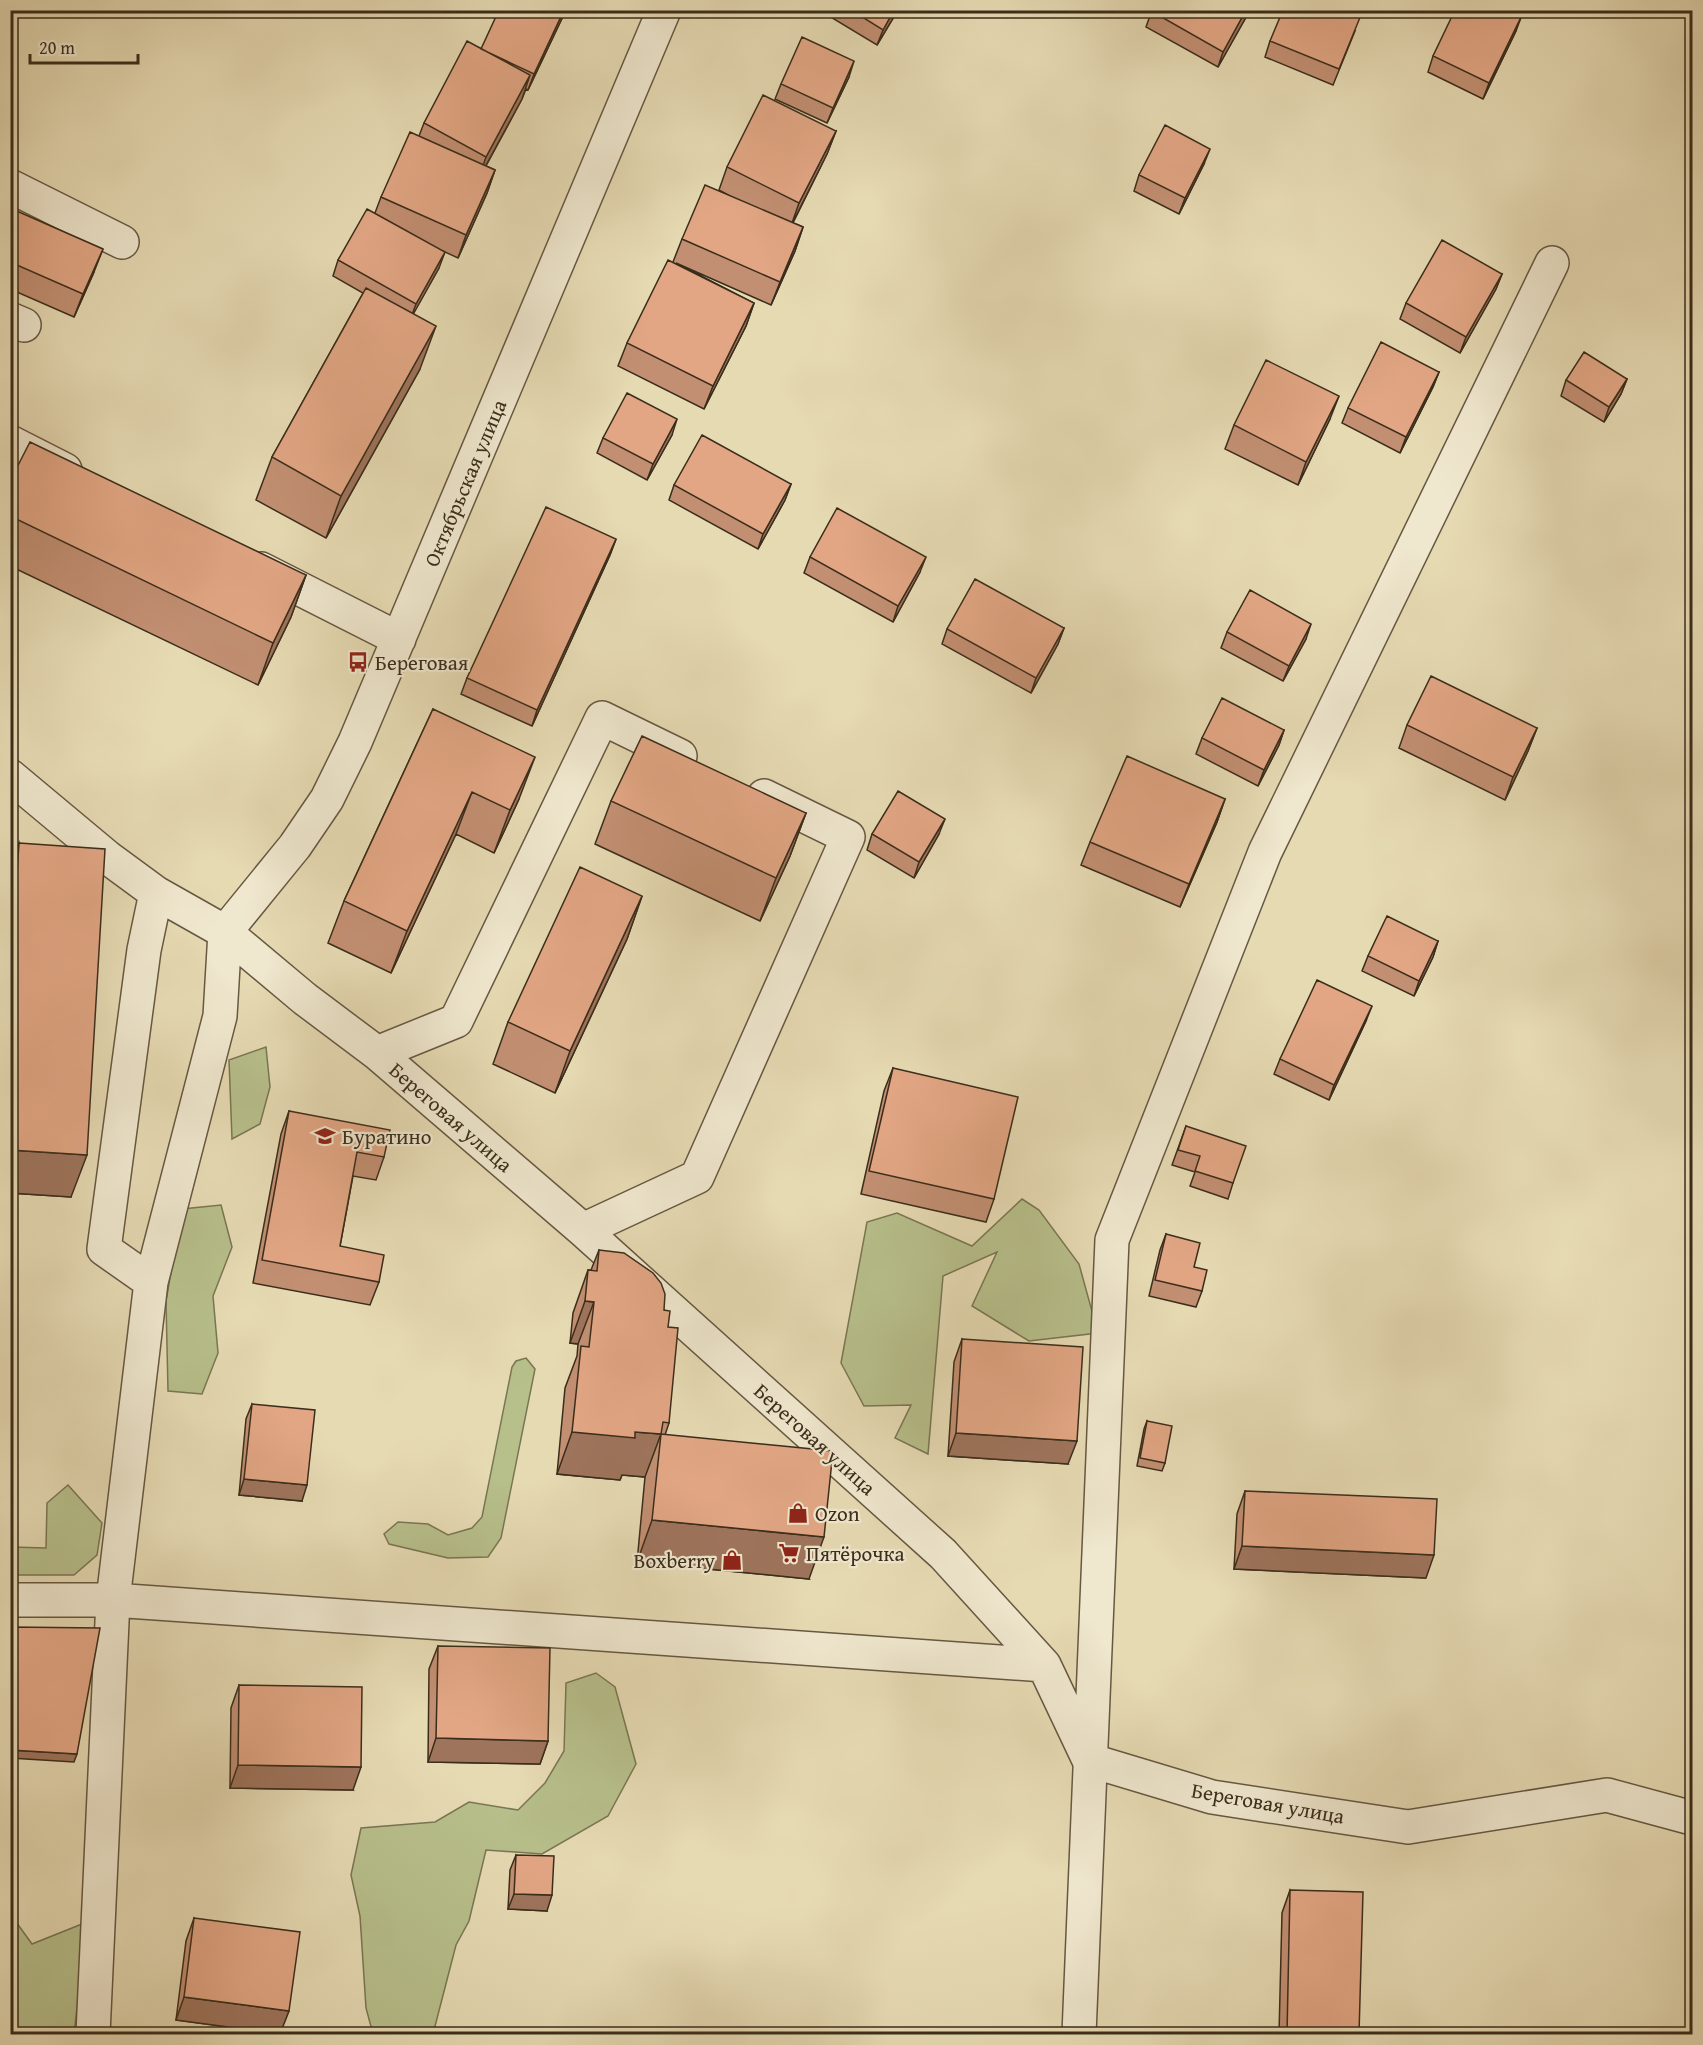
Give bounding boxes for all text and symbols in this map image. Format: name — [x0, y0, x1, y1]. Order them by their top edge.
scale bar — [30, 27, 138, 65]
text: 20 m — [39, 34, 75, 61]
street label: Октябрьская улица — [416, 395, 514, 571]
place label: Береговая — [375, 647, 469, 678]
bus stop icon: Береговая — [346, 650, 370, 674]
street label: Береговая улица — [382, 1055, 520, 1179]
place label: Буратино — [342, 1121, 431, 1152]
school or university icon: Буратино — [313, 1124, 337, 1148]
street label: Береговая улица — [747, 1376, 883, 1502]
place label: Ozon — [815, 1498, 860, 1529]
shop icon: Ozon — [786, 1501, 810, 1525]
place label: Пятёрочка — [806, 1538, 904, 1569]
supermarket icon: Пятёрочка — [777, 1541, 801, 1565]
place label: Boxberry — [634, 1545, 716, 1576]
shop icon: Boxberry — [720, 1548, 744, 1572]
street label: Береговая улица — [1189, 1774, 1347, 1832]

